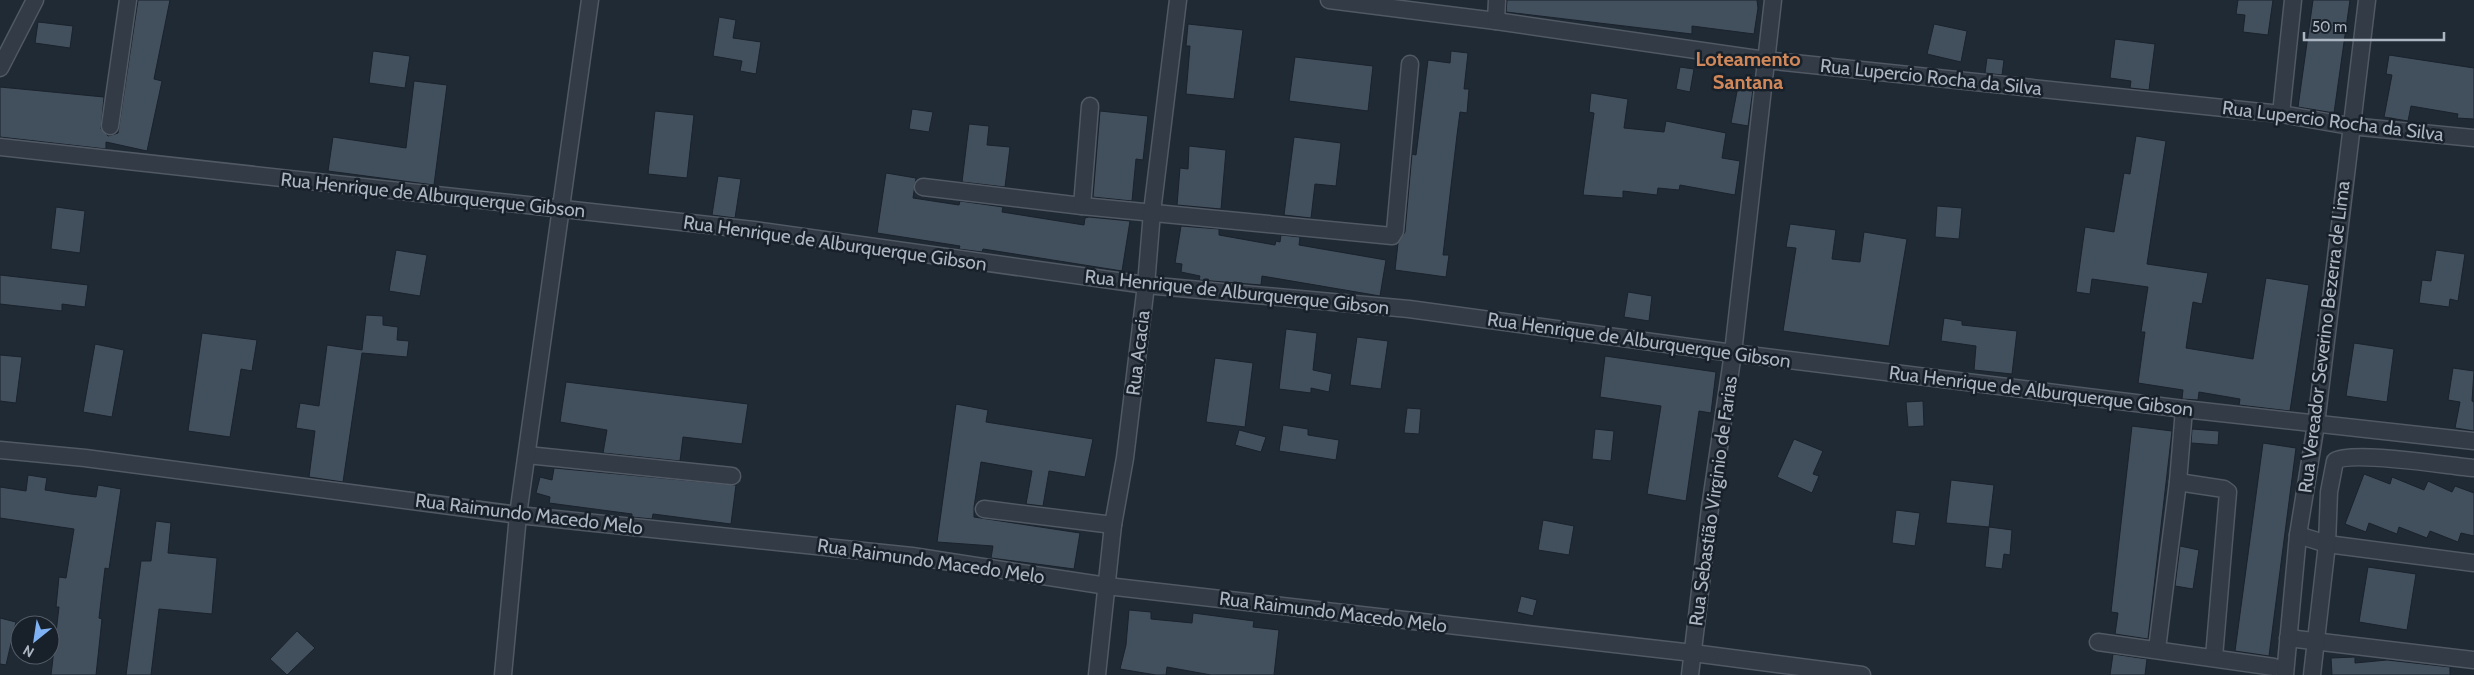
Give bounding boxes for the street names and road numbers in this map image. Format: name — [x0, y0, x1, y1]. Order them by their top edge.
street label: Rua Lupercio Rocha da Silva — [1819, 54, 2043, 100]
street label: Rua Lupercio Rocha da Silva — [2221, 96, 2445, 146]
street label: Rua Henrique de Alburquerque Gibson — [280, 168, 586, 222]
street label: Rua Vereador Severino Bezerra de Lima — [2293, 180, 2355, 494]
street label: Rua Henrique de Alburquerque Gibson — [682, 210, 988, 276]
street label: Rua Henrique de Alburquerque Gibson — [1084, 265, 1390, 319]
street label: Rua Henrique de Alburquerque Gibson — [1486, 307, 1792, 373]
street label: Rua Acacia — [1121, 309, 1155, 397]
street label: Rua Henrique de Alburquerque Gibson — [1888, 361, 2194, 421]
street label: Rua Sebastião Virginio de Farias — [1684, 374, 1742, 628]
street label: Rua Raimundo Macedo Melo — [414, 489, 644, 539]
street label: Rua Raimundo Macedo Melo — [816, 534, 1046, 588]
street label: Rua Raimundo Macedo Melo — [1218, 587, 1448, 637]

